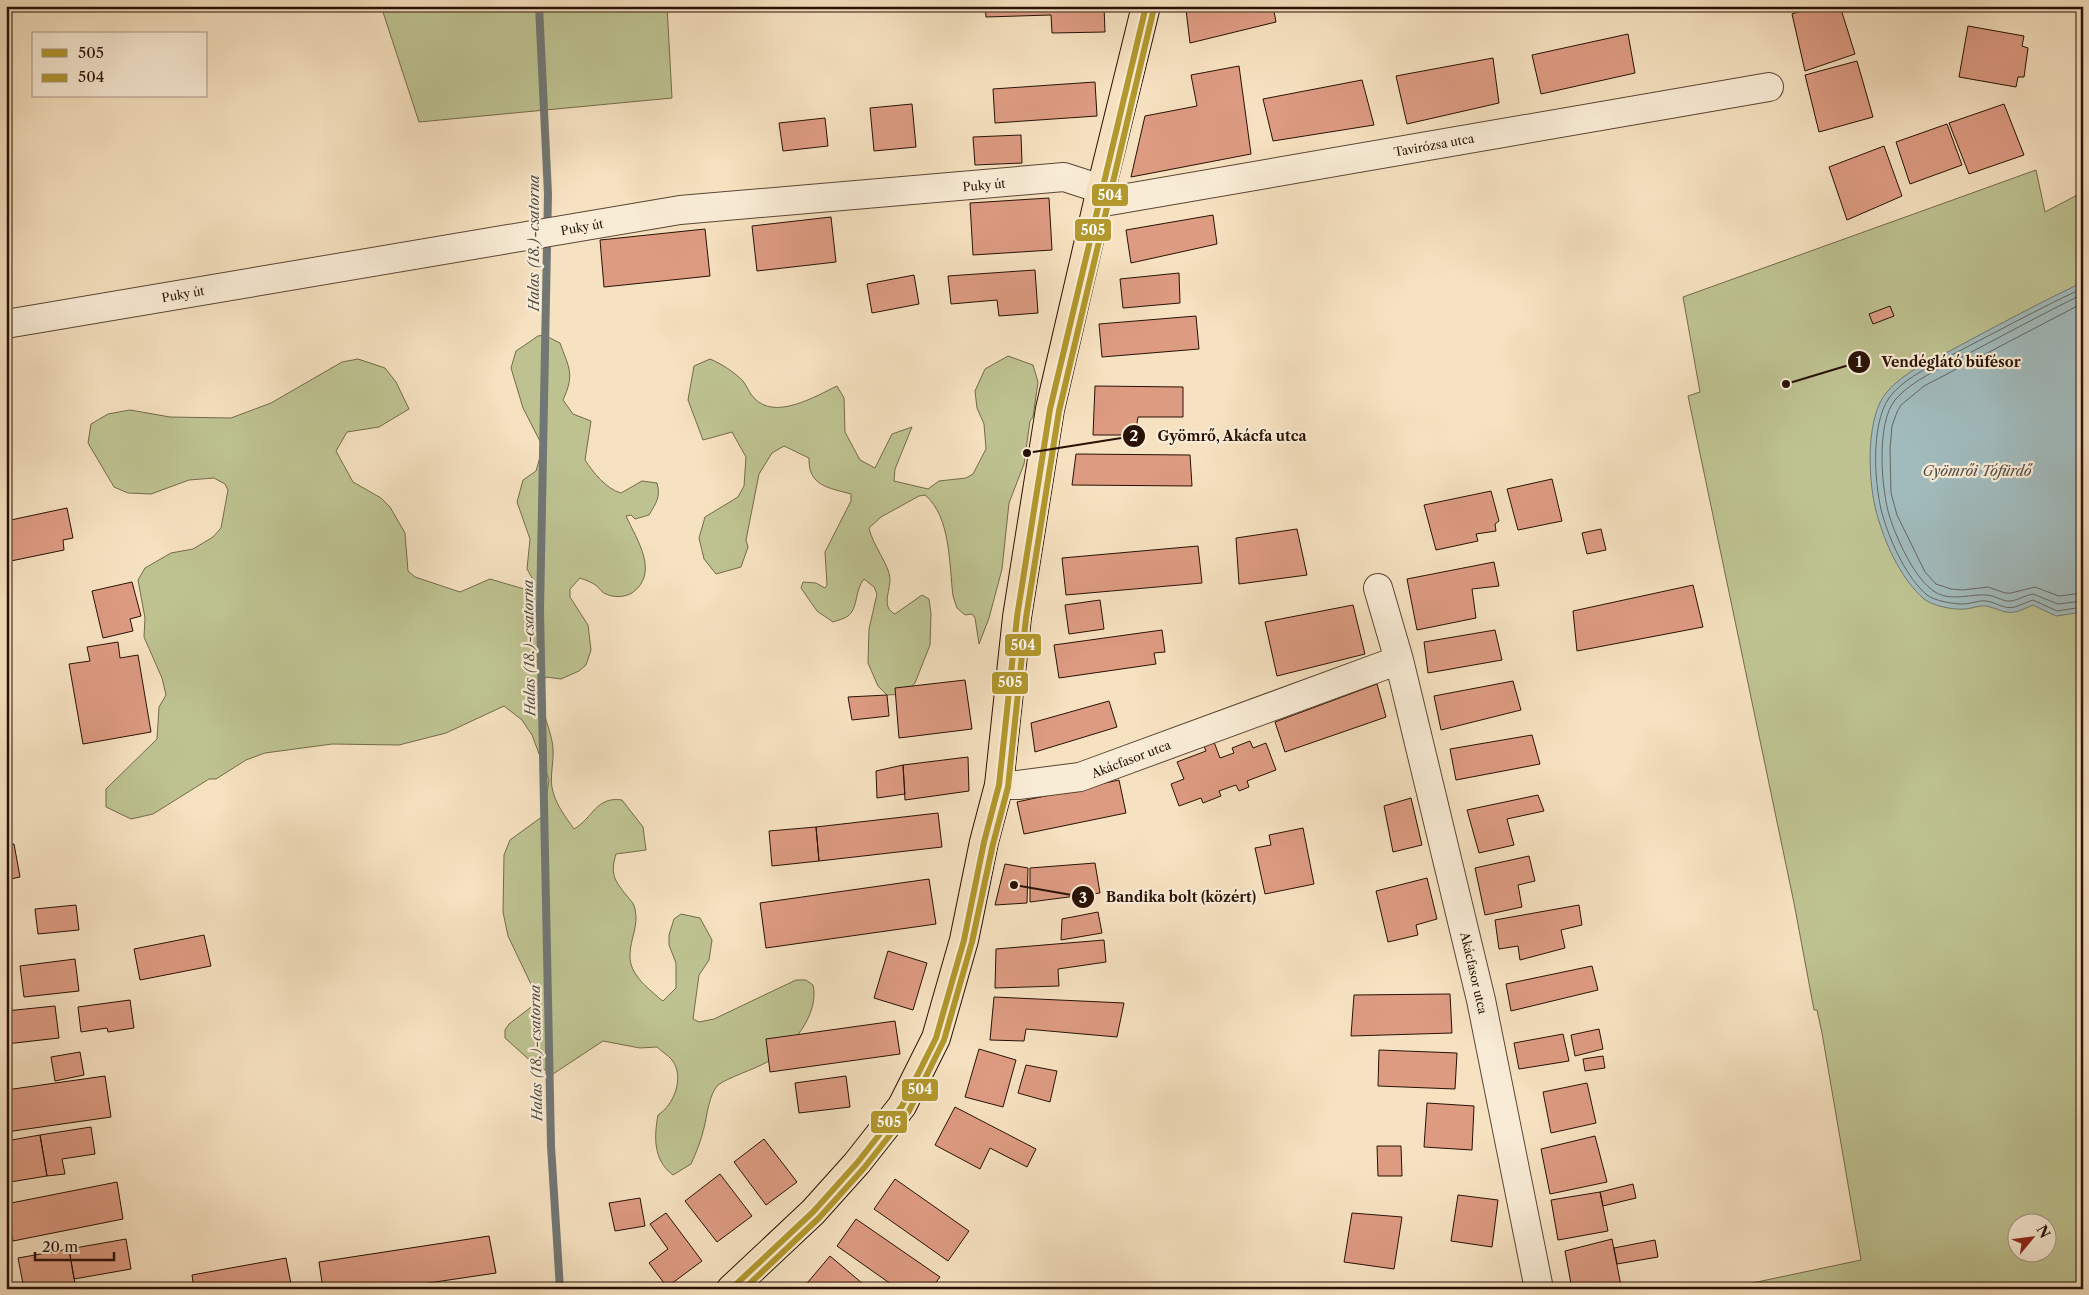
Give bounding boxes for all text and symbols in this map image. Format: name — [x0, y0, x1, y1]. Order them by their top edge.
legend — [32, 32, 208, 98]
text: 505 — [78, 43, 104, 62]
text: 504 — [78, 67, 104, 86]
street label: Tavirózsa utca — [1393, 130, 1476, 159]
water label: Halas (18.)-csatorna — [525, 174, 543, 312]
street label: Puky út — [962, 176, 1007, 194]
line badge: 504 — [1091, 183, 1129, 207]
text: 504 — [1098, 186, 1122, 204]
street label: Puky út — [560, 216, 605, 238]
line badge: 505 — [1074, 218, 1112, 242]
text: 505 — [1081, 221, 1105, 239]
street label: Puky út — [161, 283, 206, 305]
callout: Vendéglátó büfésor — [1847, 348, 2031, 377]
text: 1 — [1856, 352, 1863, 371]
text: Vendéglátó büfésor — [1881, 353, 2021, 371]
callout: Gyömrő, Akácfa utca — [1122, 422, 1317, 451]
text: 2 — [1130, 426, 1139, 445]
text: Gyömrő, Akácfa utca — [1157, 427, 1307, 445]
water label: Gyömrői Tófürdő — [1922, 462, 2033, 480]
water label: Halas (18.)-csatorna — [519, 579, 539, 717]
line badge: 504 — [1004, 633, 1042, 657]
text: 504 — [1011, 636, 1035, 654]
line badge: 505 — [991, 671, 1029, 695]
text: 505 — [998, 673, 1022, 691]
street label: Akácfasor utca — [1088, 737, 1173, 781]
callout: Bandika bolt (közért) — [1071, 883, 1266, 912]
text: 3 — [1079, 888, 1087, 907]
text: Bandika bolt (közért) — [1106, 888, 1256, 906]
street label: Akácfasor utca — [1457, 930, 1491, 1016]
water label: Halas (18.)-csatorna — [526, 984, 546, 1122]
line badge: 504 — [901, 1078, 939, 1102]
text: 504 — [908, 1080, 932, 1098]
line badge: 505 — [870, 1110, 908, 1134]
text: 505 — [877, 1113, 901, 1131]
north arrow — [2006, 1212, 2056, 1262]
text: N — [2033, 1222, 2054, 1241]
scale bar — [35, 1230, 114, 1262]
text: 20 m — [42, 1237, 78, 1256]

